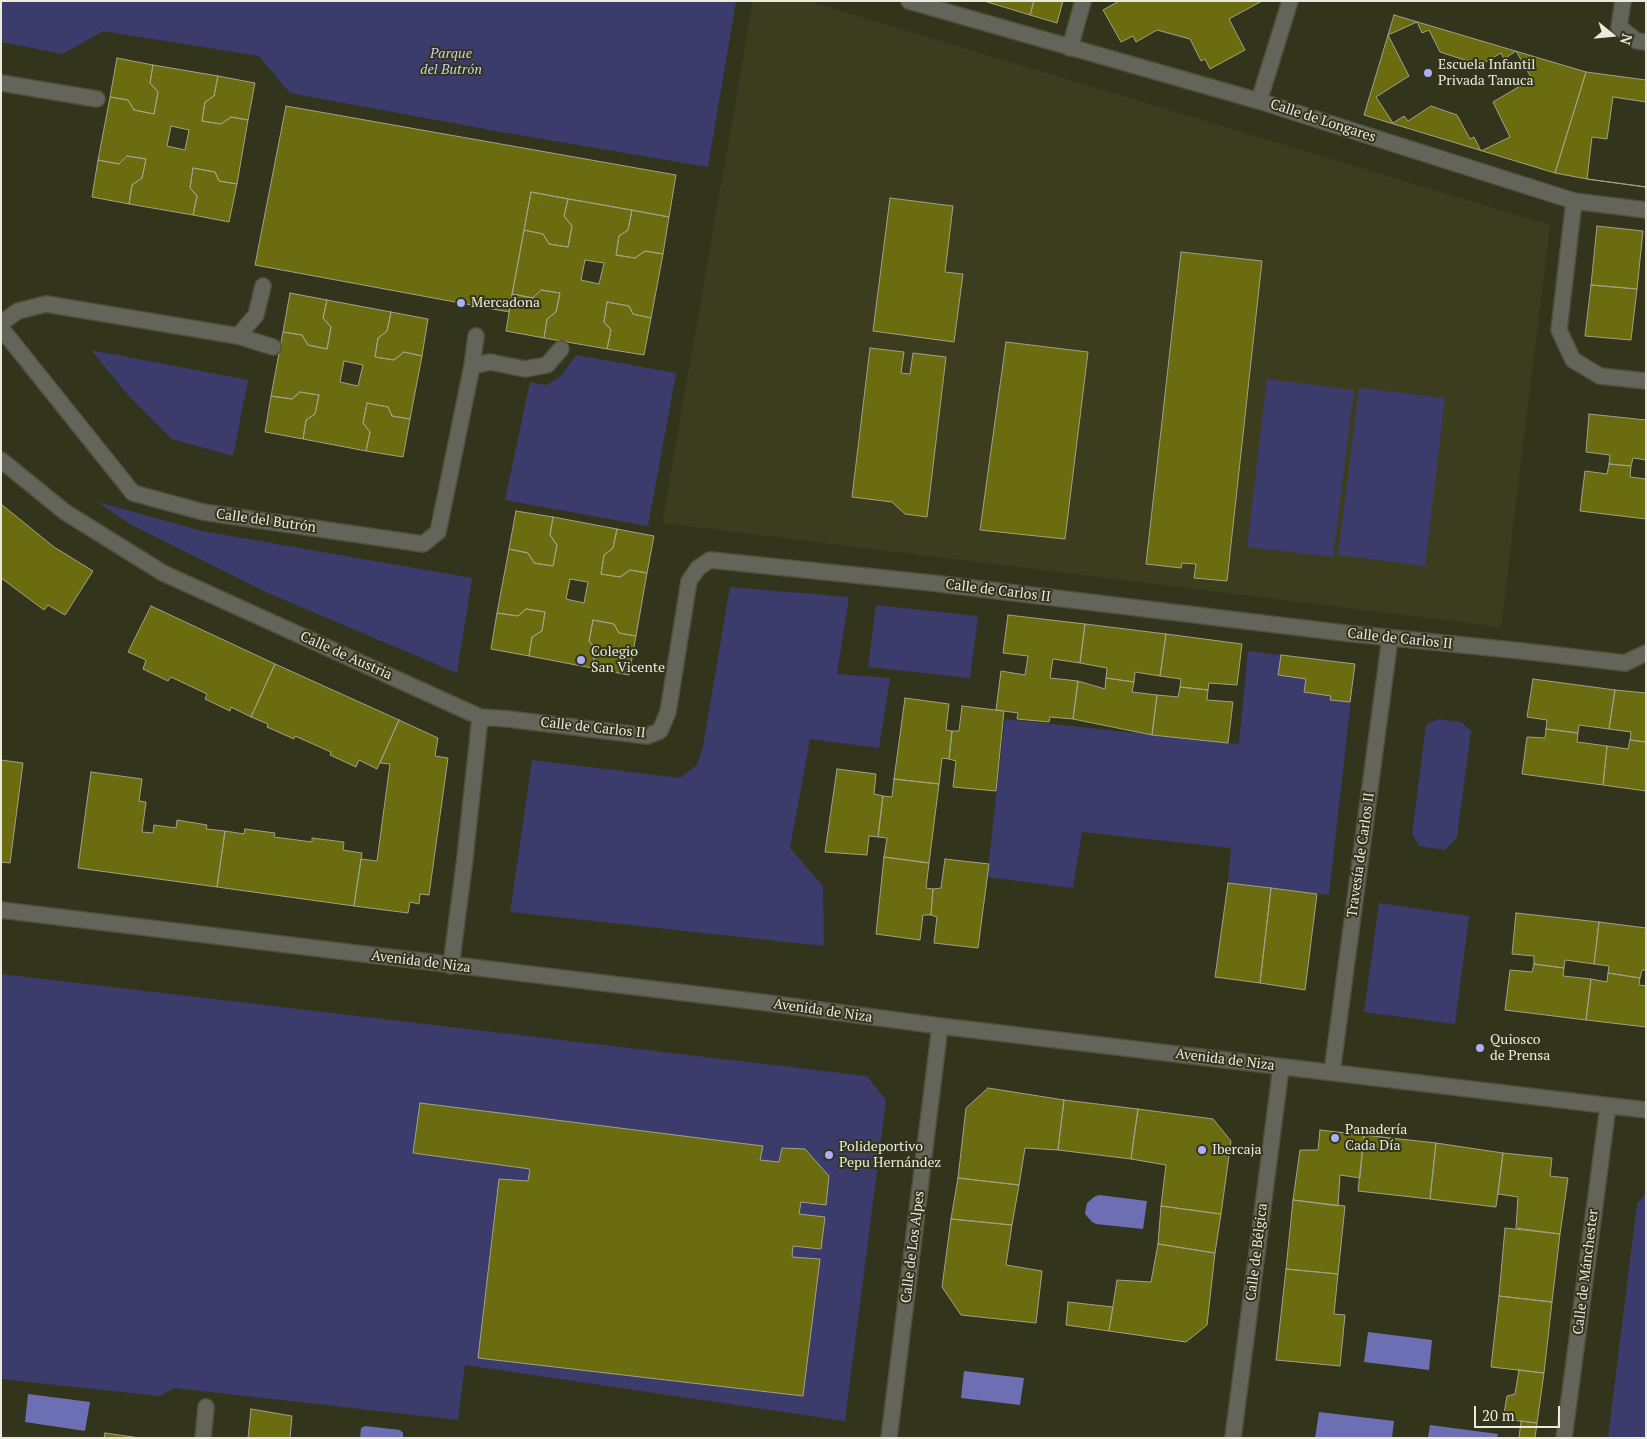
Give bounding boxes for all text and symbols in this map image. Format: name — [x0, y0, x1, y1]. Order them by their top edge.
north arrow — [1587, 10, 1637, 60]
text: N — [1616, 32, 1637, 47]
park label: Parque del Butrón — [420, 46, 482, 78]
place label: Escuela Infantil Privada Tanuca — [1438, 57, 1536, 90]
marker: Escuela Infantil Privada Tanuca — [1422, 67, 1434, 79]
street label: Calle de Longares — [1268, 96, 1378, 146]
place label: Mercadona — [471, 295, 540, 311]
marker: Mercadona — [455, 297, 467, 309]
street label: Calle del Butrón — [215, 506, 317, 536]
street label: Calle de Carlos II — [944, 576, 1052, 606]
street label: Calle de Carlos II — [1346, 625, 1454, 653]
street label: Calle de Austria — [298, 628, 394, 684]
place label: Colegio San Vicente — [591, 644, 665, 676]
marker: Colegio San Vicente — [575, 654, 587, 666]
street label: Calle de Carlos II — [539, 714, 647, 742]
street label: Travesía de Carlos II — [1344, 791, 1378, 919]
street label: Avenida de Niza — [370, 948, 472, 976]
street label: Avenida de Niza — [772, 996, 874, 1026]
place label: Quiosco de Prensa — [1490, 1032, 1550, 1064]
marker: Quiosco de Prensa — [1474, 1042, 1486, 1054]
street label: Avenida de Niza — [1174, 1046, 1276, 1074]
place label: Panadería Cada Día — [1345, 1122, 1407, 1154]
marker: Panadería Cada Día — [1329, 1132, 1341, 1144]
place label: Polideportivo Pepu Hernández — [839, 1139, 941, 1172]
place label: Ibercaja — [1212, 1142, 1262, 1158]
marker: Ibercaja — [1196, 1144, 1208, 1156]
marker: Polideportivo Pepu Hernández — [823, 1149, 835, 1161]
street label: Calle de Los Alpes — [898, 1190, 928, 1304]
street label: Calle de Bélgica — [1243, 1202, 1271, 1302]
street label: Calle de Mánchester — [1570, 1208, 1602, 1336]
scale bar — [1477, 1396, 1563, 1428]
text: 20 m — [1482, 1405, 1515, 1425]

